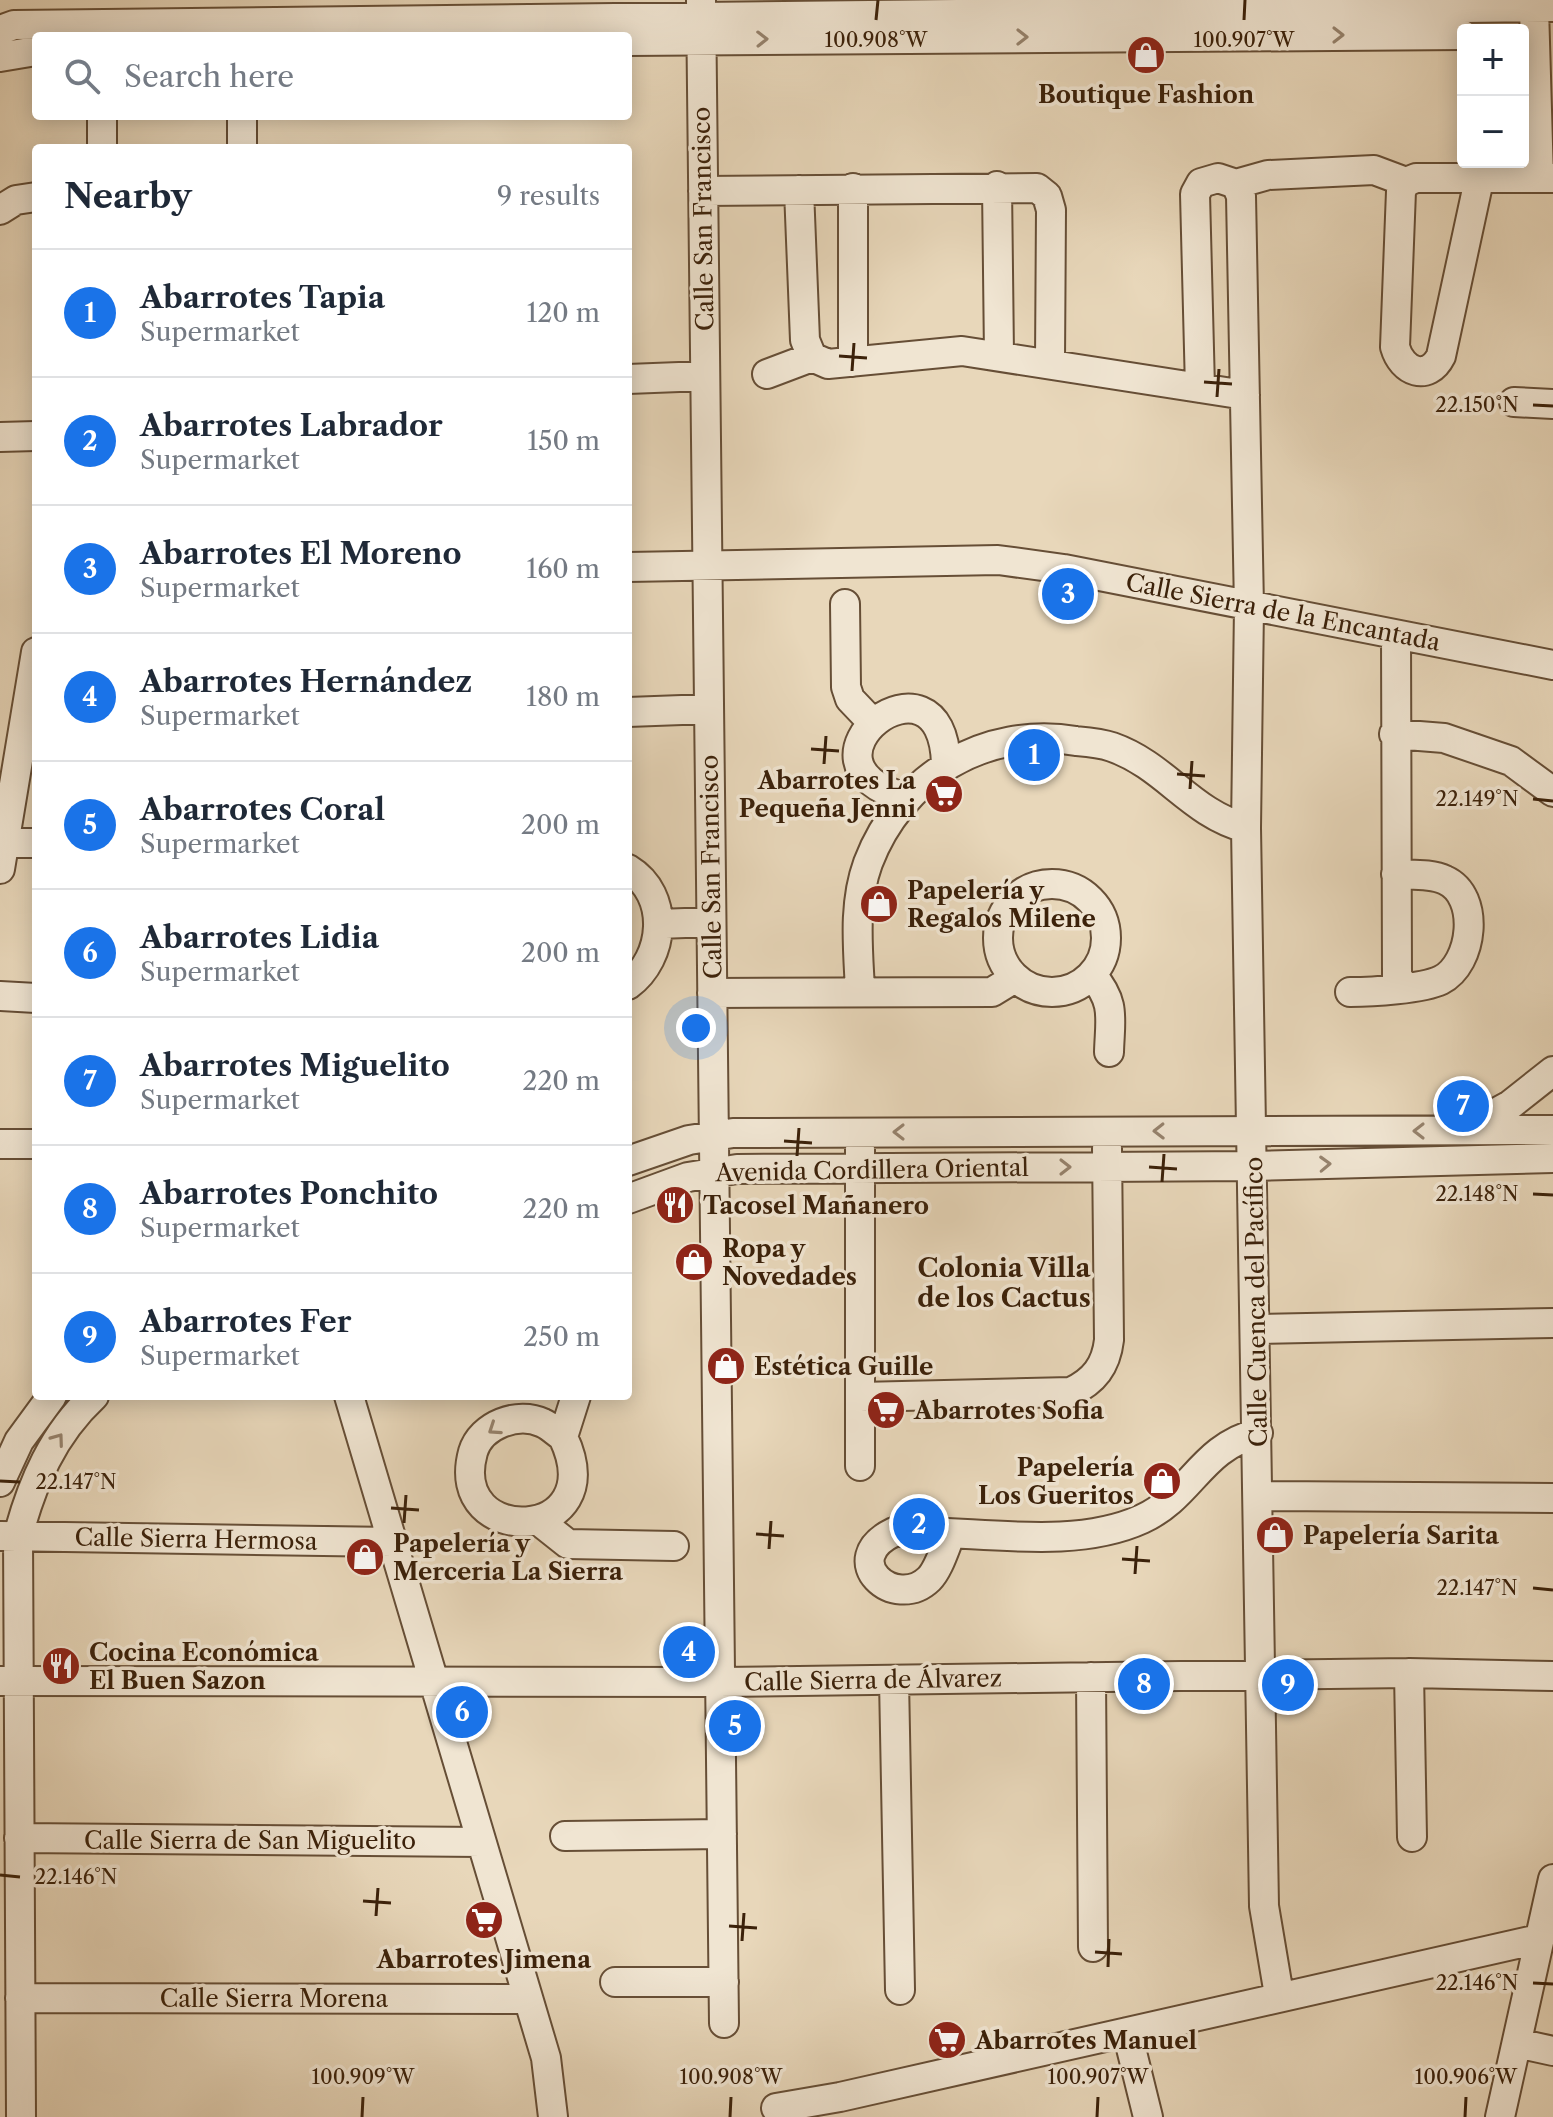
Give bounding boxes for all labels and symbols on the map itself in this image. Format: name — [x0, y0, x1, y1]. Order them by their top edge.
one-way arrow — [1332, 26, 1345, 44]
text: 100.908°W — [825, 28, 929, 52]
one-way arrow — [1016, 28, 1029, 46]
text: 100.907°W — [1194, 28, 1296, 52]
one-way arrow — [756, 30, 769, 48]
shop icon: Boutique Fashion — [1125, 34, 1167, 76]
place label: Boutique Fashion — [1038, 80, 1255, 109]
street label: Calle San Francisco — [687, 107, 719, 331]
text: 22.150°N — [1435, 393, 1519, 417]
pin: 3 — [1042, 564, 1094, 624]
street label: Calle Sierra de la Encantada — [1123, 567, 1443, 657]
pin: 1 — [1008, 725, 1060, 785]
street label: Calle San Francisco — [695, 755, 727, 979]
place label: Abarrotes La Pequeña Jenni — [739, 766, 917, 823]
supermarket icon: Abarrotes La Pequeña Jenni — [923, 773, 965, 815]
text: 22.149°N — [1435, 787, 1519, 811]
place label: Papelería y Regalos Milene — [907, 876, 1096, 933]
shop icon: Papelería y Regalos Milene — [858, 883, 900, 925]
your location — [676, 1008, 716, 1048]
pin: 7 — [1437, 1076, 1489, 1136]
one-way arrow — [1152, 1122, 1165, 1140]
one-way arrow — [1412, 1122, 1425, 1140]
one-way arrow — [892, 1123, 905, 1141]
street label: Avenida Cordillera Oriental — [714, 1153, 1029, 1187]
one-way arrow — [1319, 1156, 1332, 1173]
street label: Calle Cuenca del Pacífico — [1239, 1157, 1273, 1447]
one-way arrow — [1059, 1158, 1072, 1176]
text: 22.148°N — [1435, 1182, 1519, 1206]
restaurant icon: Tacosel Mañanero — [654, 1184, 696, 1226]
place label: Tacosel Mañanero — [703, 1191, 929, 1220]
place label: Ropa y Novedades — [722, 1234, 857, 1291]
shop icon: Ropa y Novedades — [673, 1241, 715, 1283]
district label: Colonia Villa de los Cactus — [917, 1252, 1091, 1314]
shop icon: Estética Guille — [705, 1345, 747, 1387]
place label: Estética Guille — [754, 1352, 933, 1381]
supermarket icon: Abarrotes Sofia — [865, 1389, 907, 1431]
place label: Abarrotes Sofia — [913, 1396, 1105, 1425]
one-way arrow — [488, 1420, 503, 1435]
one-way arrow — [48, 1433, 63, 1448]
place label: Papelería Los Gueritos — [978, 1453, 1135, 1510]
shop icon: Papelería Los Gueritos — [1141, 1460, 1183, 1502]
text: 22.147°N — [35, 1470, 117, 1494]
pin: 2 — [893, 1494, 945, 1554]
shop icon: Papelería Sarita — [1254, 1514, 1296, 1556]
place label: Papelería Sarita — [1303, 1521, 1500, 1550]
street label: Calle Sierra Hermosa — [74, 1522, 318, 1556]
place label: Papelería y Merceria La Sierra — [393, 1529, 624, 1586]
shop icon: Papelería y Merceria La Sierra — [344, 1536, 386, 1578]
text: 22.147°N — [1436, 1576, 1518, 1600]
pin: 4 — [663, 1622, 715, 1682]
place label: Cocina Económica El Buen Sazon — [89, 1638, 320, 1695]
restaurant icon: Cocina Económica El Buen Sazon — [40, 1645, 82, 1687]
pin: 8 — [1118, 1654, 1170, 1714]
pin: 9 — [1262, 1655, 1314, 1715]
street label: Calle Sierra de Álvarez — [744, 1663, 1002, 1697]
pin: 6 — [436, 1682, 488, 1742]
pin: 5 — [709, 1696, 761, 1756]
street label: Calle Sierra de San Miguelito — [84, 1826, 416, 1855]
text: 22.146°N — [35, 1865, 117, 1889]
supermarket icon: Abarrotes Jimena — [463, 1899, 505, 1941]
place label: Abarrotes Jimena — [376, 1945, 592, 1974]
text: 22.146°N — [1436, 1971, 1518, 1995]
street label: Calle Sierra Morena — [160, 1984, 389, 2013]
supermarket icon: Abarrotes Manuel — [926, 2019, 968, 2061]
place label: Abarrotes Manuel — [974, 2026, 1197, 2055]
text: 100.909°W — [312, 2065, 415, 2089]
text: 100.908°W — [680, 2065, 784, 2089]
text: 100.907°W — [1048, 2065, 1150, 2089]
text: 100.906°W — [1415, 2065, 1518, 2089]

